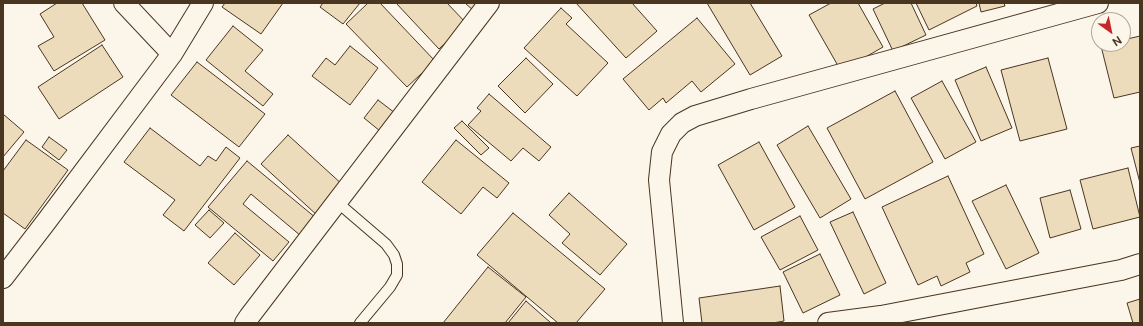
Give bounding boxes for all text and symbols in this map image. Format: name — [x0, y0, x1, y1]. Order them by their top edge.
north arrow — [1091, 12, 1131, 52]
text: N — [1110, 34, 1124, 49]

